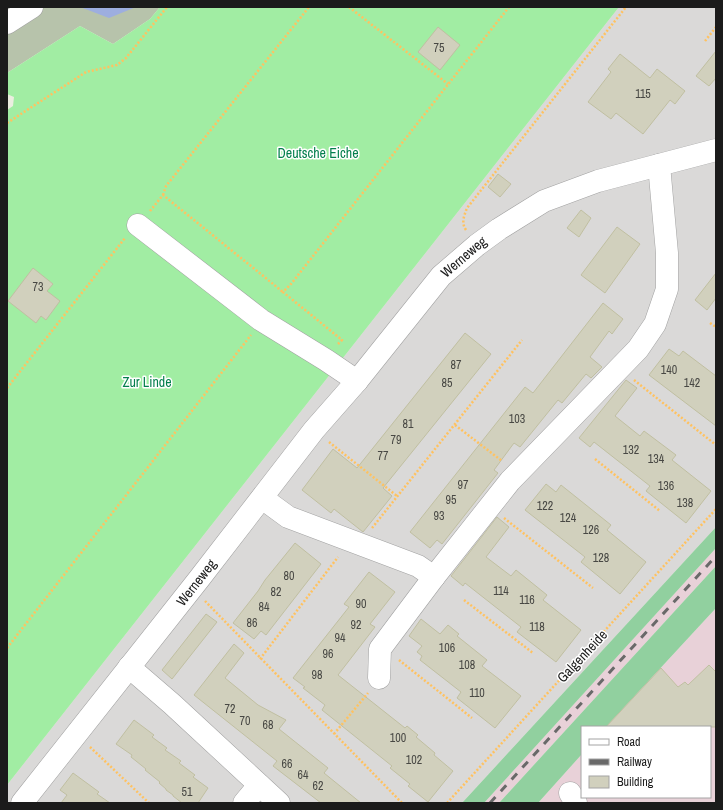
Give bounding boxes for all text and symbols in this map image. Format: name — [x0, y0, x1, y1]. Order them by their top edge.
house number: 75 — [434, 40, 445, 56]
house number: 115 — [635, 86, 651, 102]
park label: Deutsche Eiche — [277, 144, 359, 162]
street label: Werneweg — [437, 232, 490, 281]
house number: 73 — [33, 279, 43, 295]
house number: 87 — [451, 357, 462, 373]
house number: 140 — [661, 362, 677, 378]
park label: Zur Linde — [122, 373, 172, 391]
house number: 85 — [442, 375, 453, 391]
house number: 142 — [684, 375, 700, 391]
house number: 103 — [509, 411, 525, 427]
house number: 81 — [403, 416, 414, 432]
house number: 79 — [391, 432, 401, 448]
house number: 132 — [623, 442, 639, 458]
house number: 77 — [378, 448, 389, 464]
house number: 134 — [648, 451, 665, 467]
house number: 97 — [458, 477, 469, 493]
house number: 136 — [658, 478, 674, 494]
house number: 95 — [446, 492, 457, 508]
house number: 138 — [677, 495, 693, 511]
house number: 122 — [537, 498, 553, 514]
house number: 93 — [434, 508, 444, 524]
house number: 124 — [560, 510, 577, 526]
house number: 126 — [583, 522, 599, 538]
house number: 128 — [593, 550, 609, 566]
street label: Werneweg — [172, 555, 220, 610]
house number: 80 — [284, 568, 294, 584]
house number: 114 — [493, 583, 509, 599]
house number: 82 — [271, 584, 281, 600]
house number: 116 — [519, 592, 535, 608]
house number: 90 — [356, 596, 366, 612]
house number: 84 — [259, 599, 270, 615]
house number: 86 — [247, 615, 257, 631]
house number: 92 — [351, 617, 361, 633]
house number: 118 — [529, 619, 545, 635]
street label: Galgenheide — [553, 626, 611, 686]
house number: 94 — [335, 630, 346, 646]
house number: 106 — [439, 640, 455, 656]
house number: 96 — [323, 646, 333, 662]
house number: 108 — [459, 657, 475, 673]
house number: 98 — [312, 667, 322, 683]
house number: 110 — [469, 685, 485, 701]
house number: 72 — [225, 701, 235, 717]
house number: 70 — [240, 713, 250, 729]
house number: 68 — [263, 717, 273, 733]
legend — [581, 726, 711, 798]
house number: 100 — [390, 730, 406, 746]
text: Road — [617, 734, 641, 750]
house number: 102 — [406, 752, 422, 768]
text: Railway — [617, 754, 652, 770]
house number: 66 — [282, 756, 292, 772]
house number: 64 — [298, 767, 309, 783]
text: Building — [617, 774, 654, 790]
house number: 62 — [313, 778, 323, 794]
house number: 51 — [182, 784, 193, 800]

